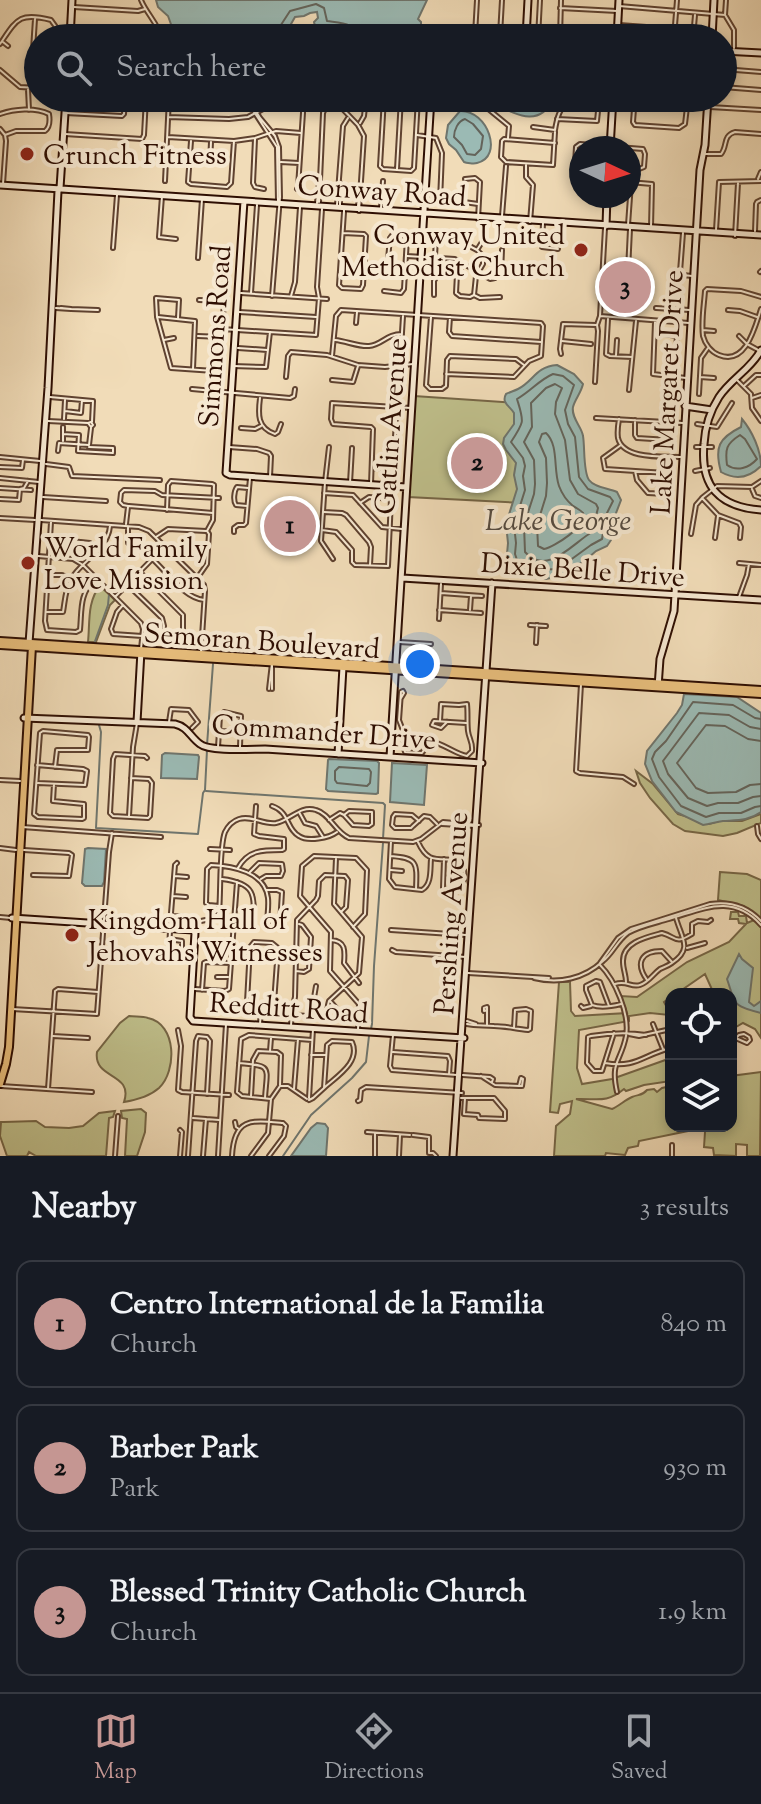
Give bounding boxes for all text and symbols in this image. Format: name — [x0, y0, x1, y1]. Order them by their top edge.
search box — [24, 24, 737, 112]
icon: search — [52, 46, 96, 90]
text: Search here — [116, 47, 266, 90]
north arrow — [569, 136, 641, 208]
place label: Crunch Fitness — [43, 137, 227, 177]
marker: Crunch Fitness — [18, 145, 36, 163]
street label: Conway Road — [296, 167, 468, 219]
place label: Conway United Methodist Church — [341, 217, 565, 289]
marker: Conway United Methodist Church — [572, 241, 590, 259]
street label: Simmons Road — [191, 244, 243, 429]
pin: 3 — [599, 257, 651, 317]
street label: Lake Margaret Drive — [643, 269, 695, 515]
street label: Gatlin Avenue — [367, 337, 419, 516]
pin: 2 — [451, 433, 503, 493]
pin: 1 — [264, 496, 316, 556]
water label: Lake George — [485, 501, 631, 544]
place label: World Family Love Mission — [44, 530, 208, 602]
street label: Dixie Belle Drive — [479, 545, 686, 599]
marker: World Family Love Mission — [19, 554, 37, 572]
street label: Semoran Boulevard — [142, 615, 381, 671]
your location — [400, 644, 440, 684]
street label: Commander Drive — [210, 706, 437, 762]
street label: Pershing Avenue — [426, 811, 480, 1016]
place label: Kingdom Hall of Jehovahs Witnesses — [86, 902, 323, 974]
marker: Kingdom Hall of Jehovahs Witnesses — [63, 926, 81, 944]
street label: Redditt Road — [208, 984, 370, 1036]
map controls — [665, 988, 737, 1132]
button: locate — [665, 988, 737, 1060]
button: layers — [665, 1060, 737, 1132]
text: Nearby — [32, 1184, 137, 1233]
text: 3 results — [640, 1190, 729, 1227]
text: Centro International de la Familia — [110, 1284, 544, 1327]
text: 1 — [56, 1306, 64, 1343]
text: 840 m — [661, 1306, 727, 1343]
text: Church — [110, 1327, 198, 1364]
text: Barber Park — [110, 1428, 259, 1471]
text: 2 — [54, 1450, 66, 1487]
text: 930 m — [663, 1450, 727, 1487]
text: Park — [110, 1471, 160, 1508]
text: Blessed Trinity Catholic Church — [110, 1572, 527, 1615]
text: 3 — [55, 1594, 65, 1631]
text: 1.9 km — [658, 1594, 727, 1631]
text: Church — [110, 1615, 198, 1652]
tab: Map — [94, 1709, 138, 1789]
tab: Directions — [325, 1709, 424, 1789]
tab: Saved — [611, 1709, 667, 1789]

